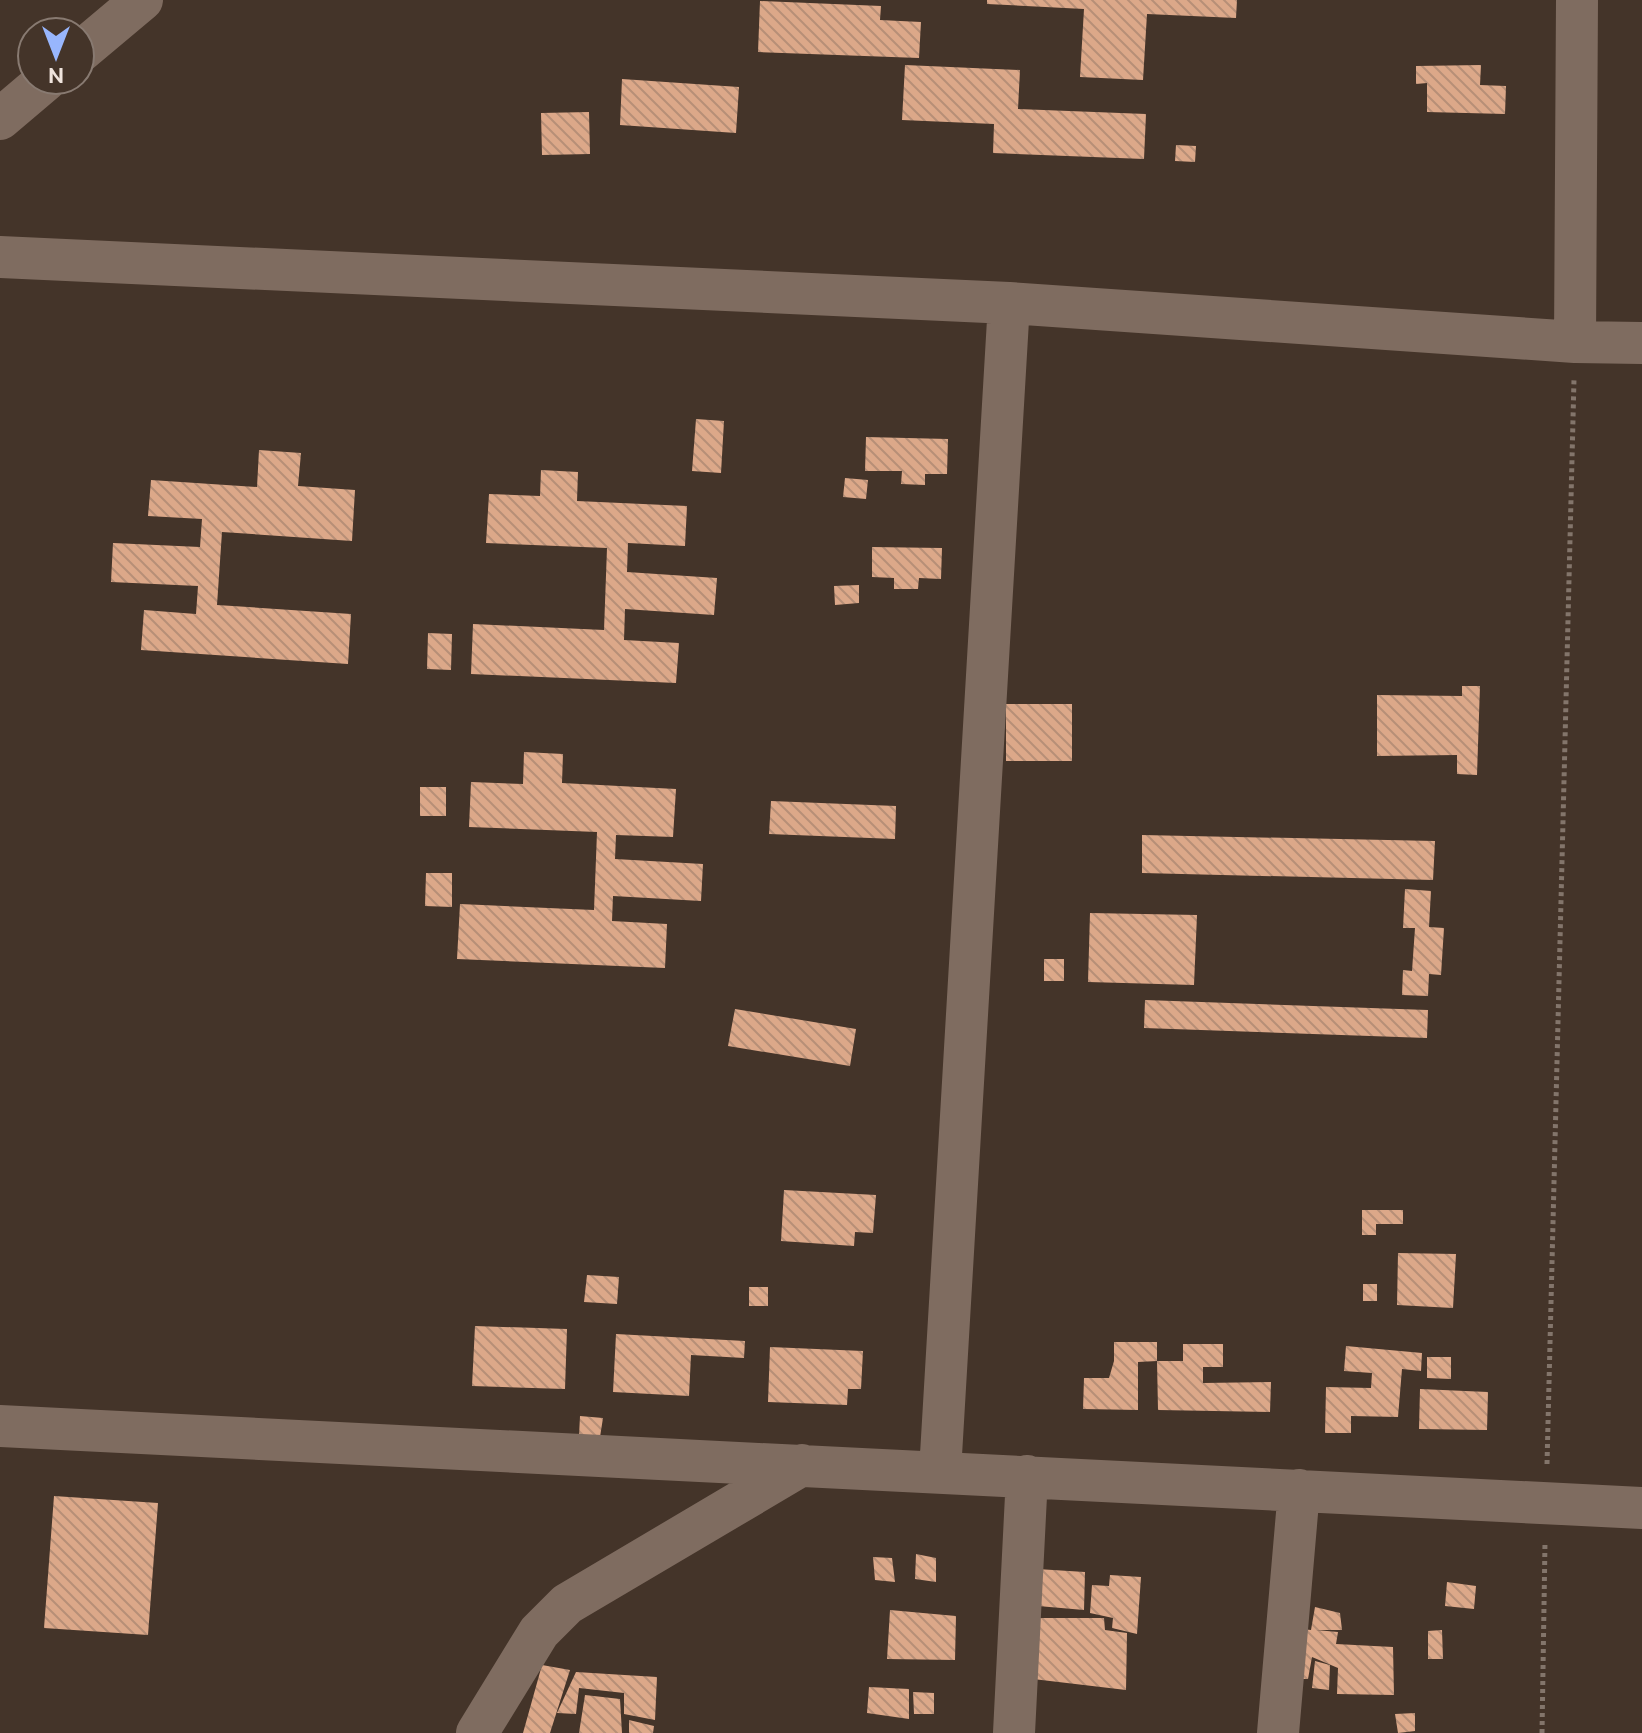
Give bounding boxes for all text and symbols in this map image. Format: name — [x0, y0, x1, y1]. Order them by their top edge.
north arrow — [16, 16, 96, 96]
text: N — [48, 64, 64, 89]

